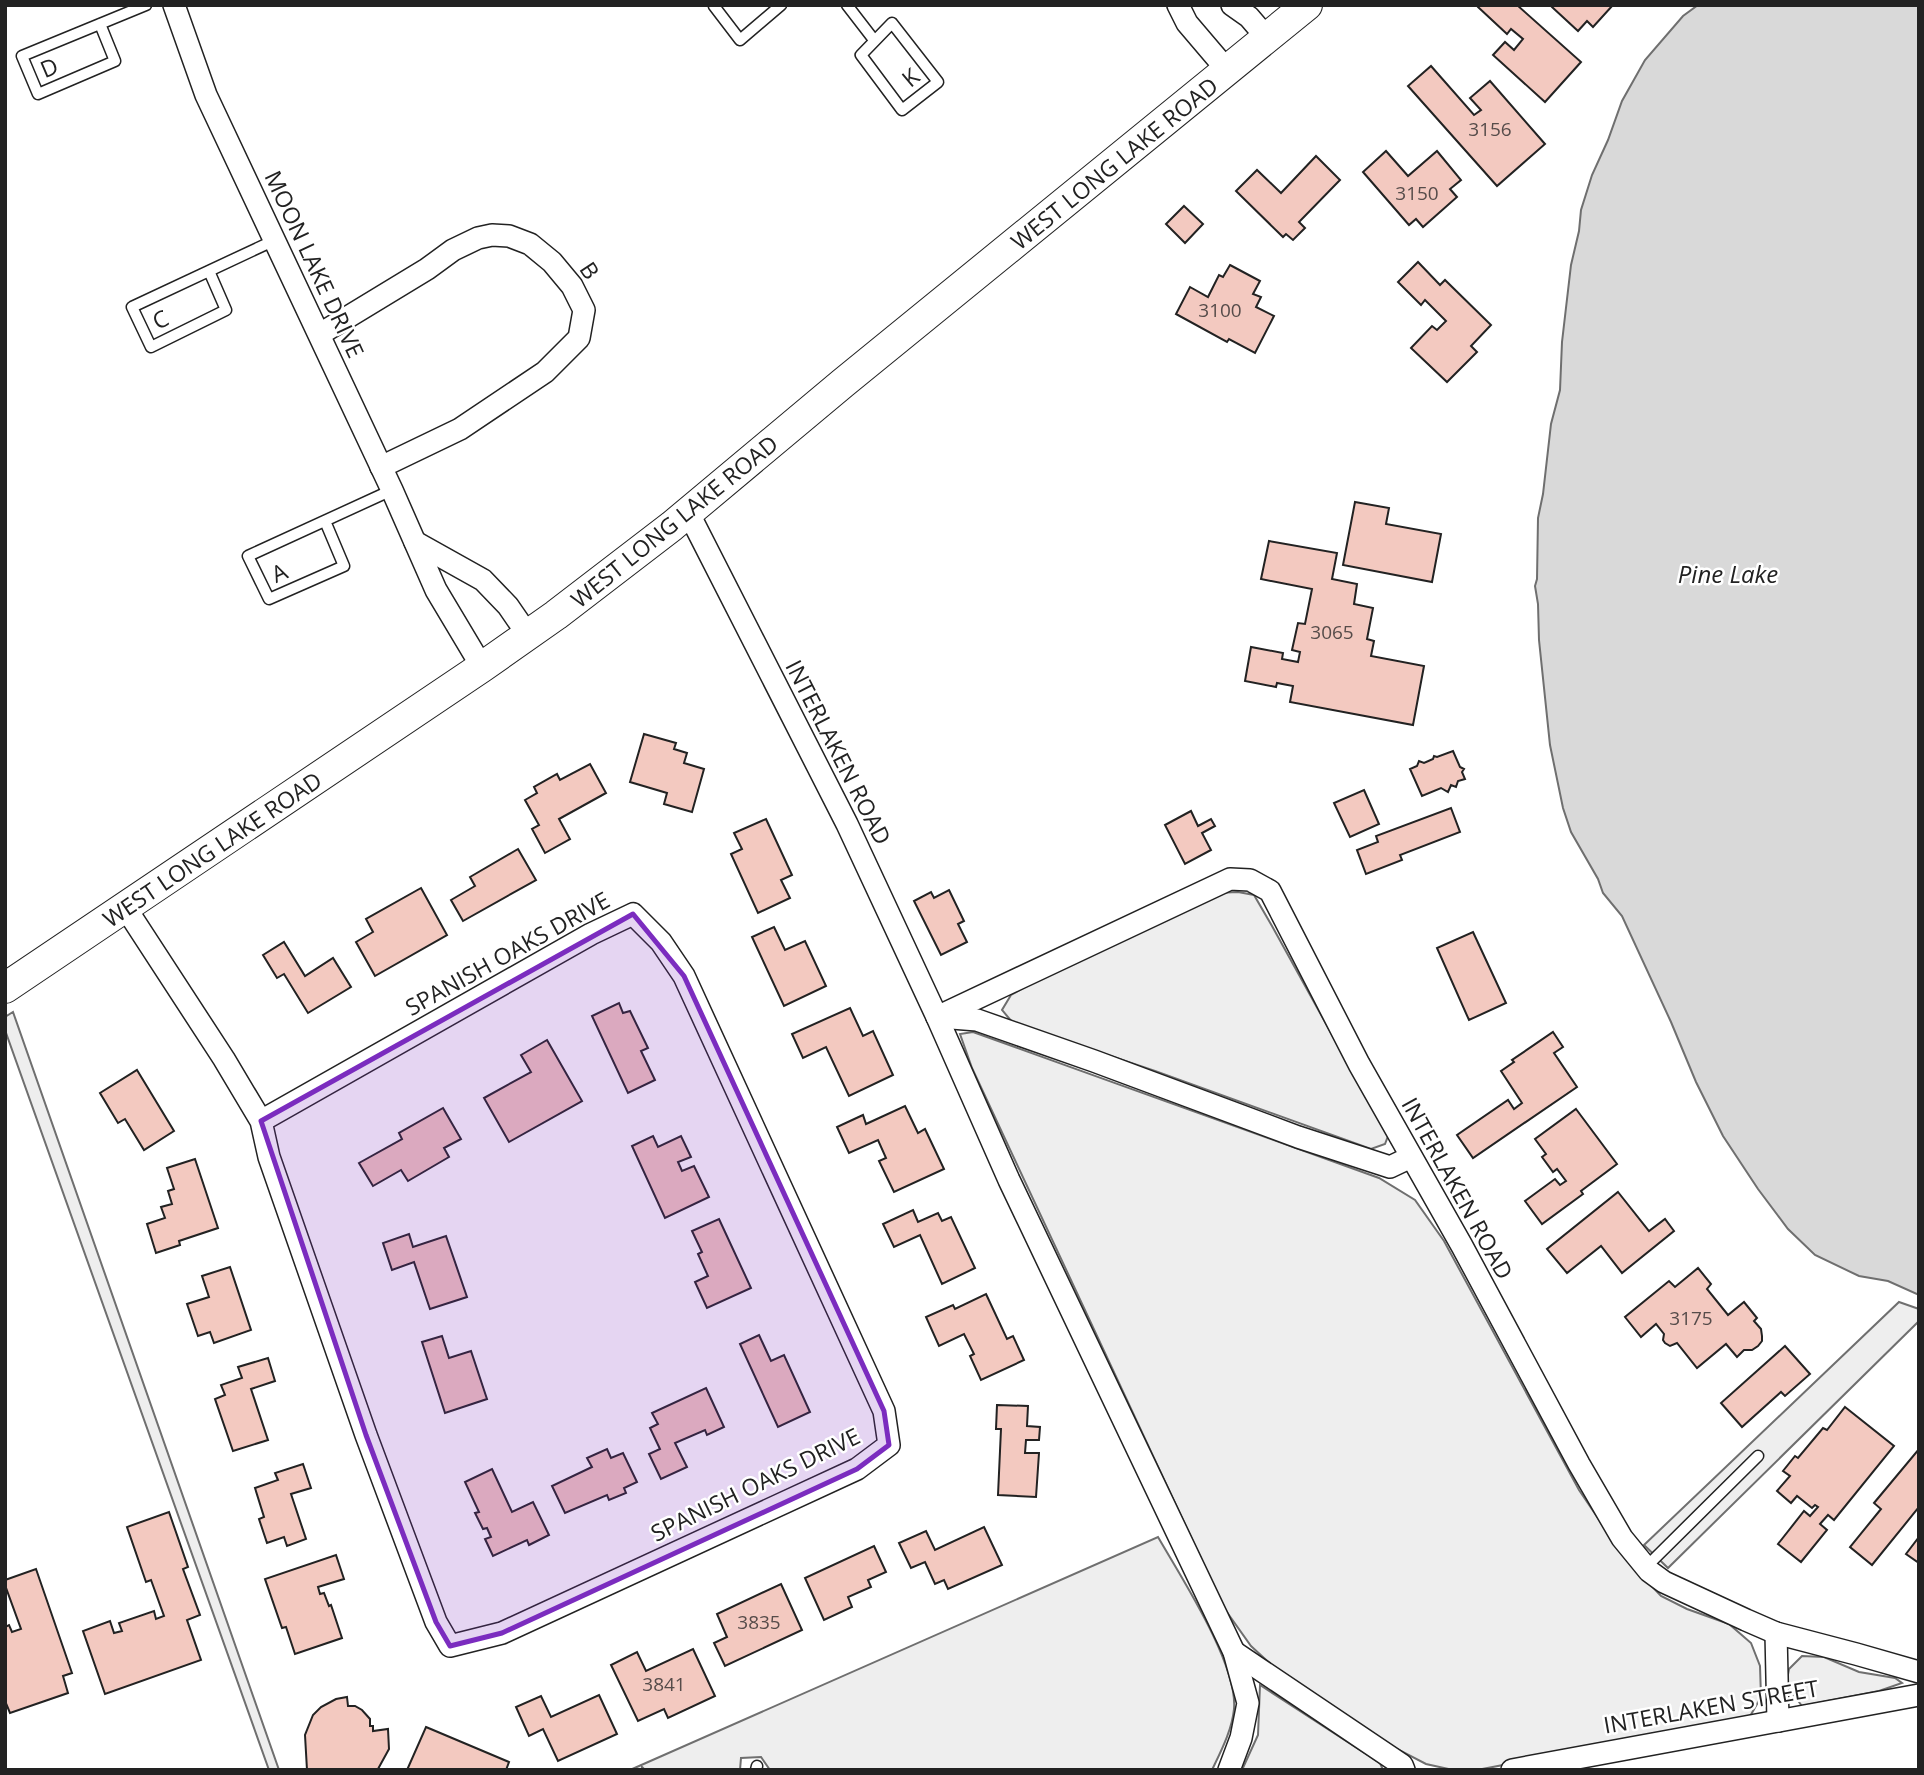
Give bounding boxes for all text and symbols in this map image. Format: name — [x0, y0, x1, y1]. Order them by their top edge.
street label: D — [35, 49, 63, 85]
street label: K — [894, 60, 926, 94]
street label: WEST LONG LAKE ROAD — [1004, 69, 1224, 257]
house number: 3156 — [1468, 116, 1512, 142]
street label: MOON LAKE DRIVE — [258, 165, 372, 363]
house number: 3150 — [1395, 180, 1439, 206]
street label: B — [573, 255, 607, 285]
house number: 3100 — [1198, 297, 1242, 323]
street label: C — [146, 301, 174, 337]
street label: WEST LONG LAKE ROAD — [564, 427, 784, 615]
street label: A — [266, 554, 293, 590]
water label: Pine Lake — [1678, 557, 1778, 590]
house number: 3065 — [1310, 619, 1354, 645]
street label: INTERLAKEN ROAD — [779, 654, 899, 850]
street label: WEST LONG LAKE ROAD — [96, 764, 328, 934]
street label: SPANISH OAKS DRIVE — [399, 883, 615, 1023]
street label: INTERLAKEN ROAD — [1395, 1091, 1521, 1285]
house number: 3175 — [1669, 1305, 1713, 1331]
street label: SPANISH OAKS DRIVE — [645, 1419, 865, 1549]
house number: 3835 — [737, 1609, 781, 1635]
house number: 3841 — [642, 1671, 686, 1697]
street label: INTERLAKEN STREET — [1601, 1671, 1821, 1741]

